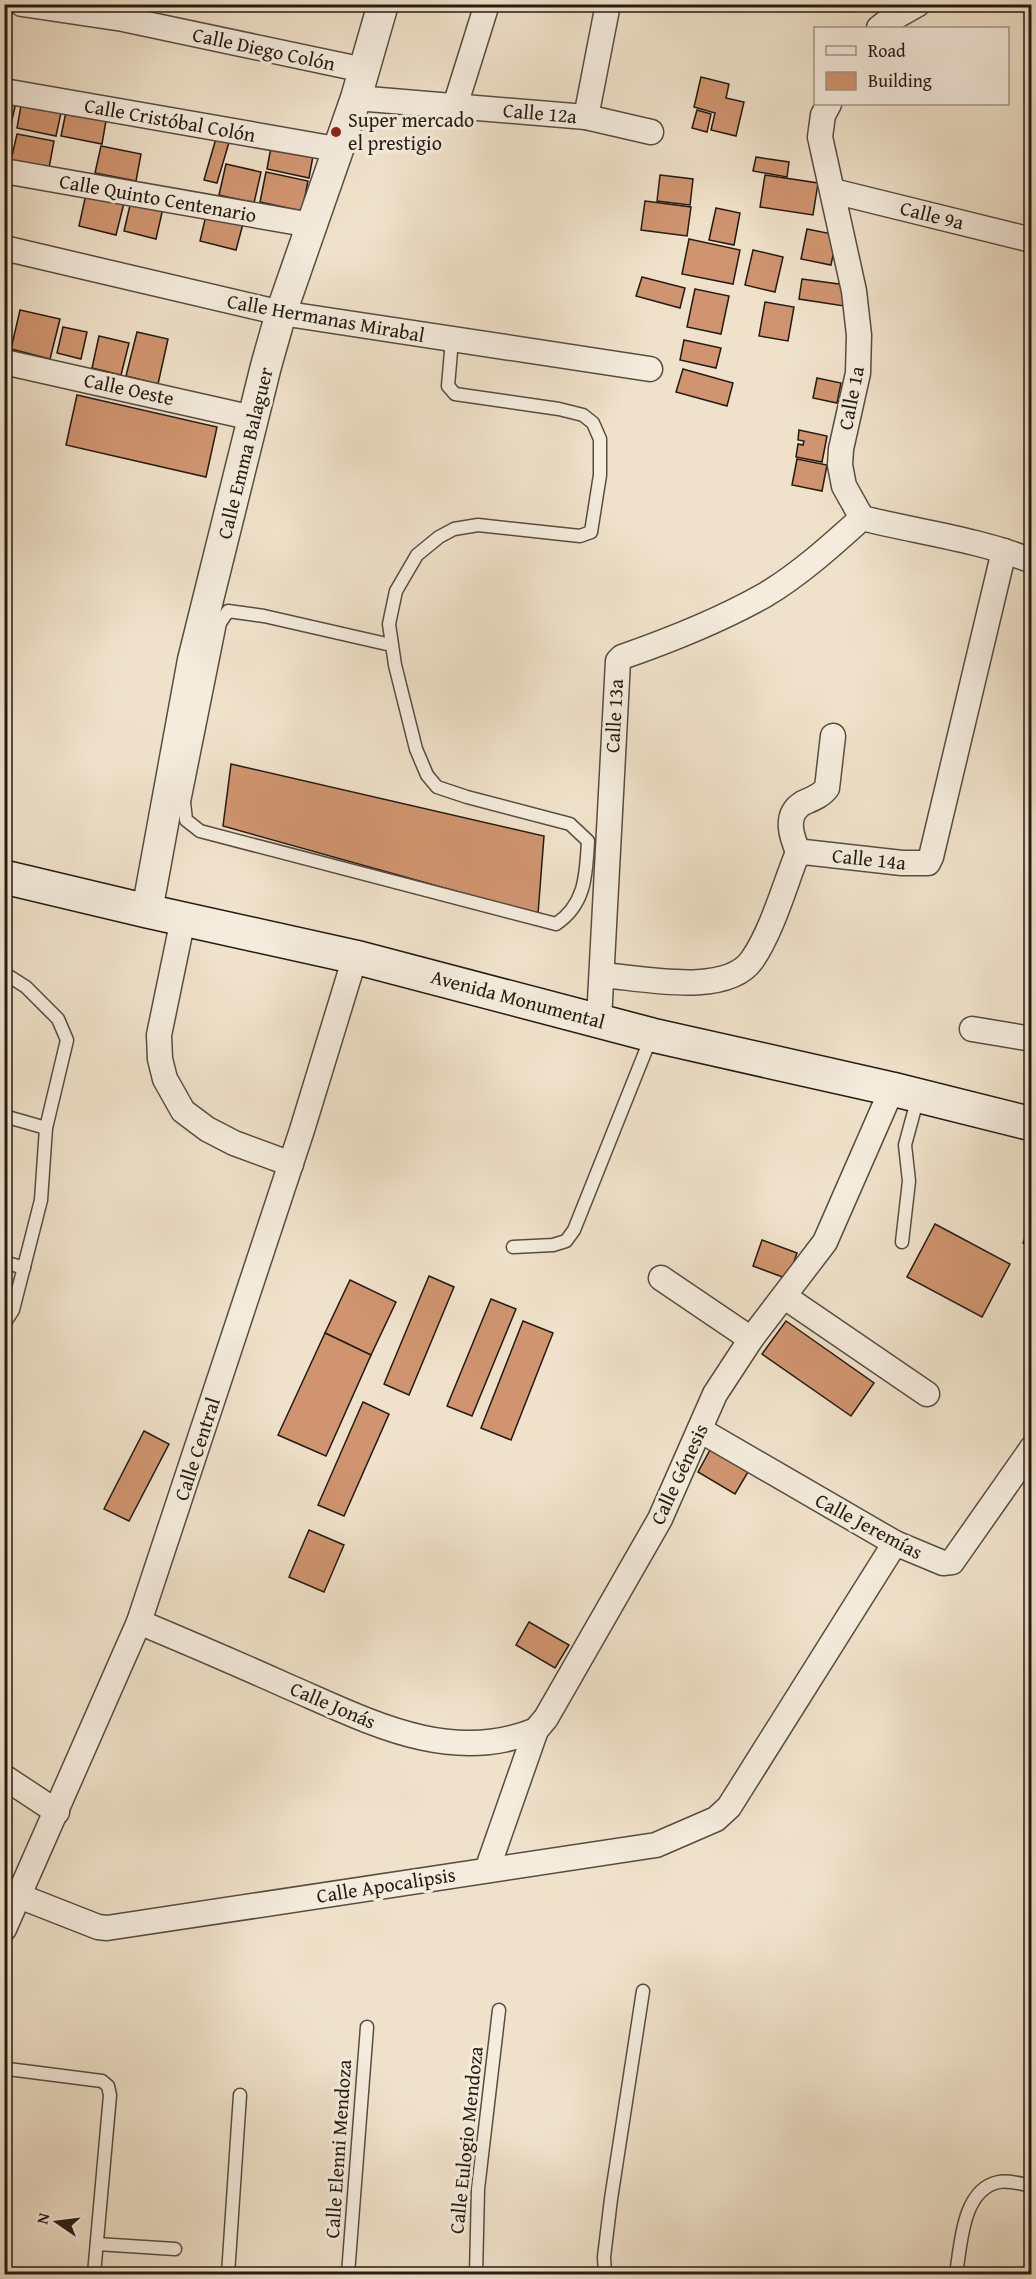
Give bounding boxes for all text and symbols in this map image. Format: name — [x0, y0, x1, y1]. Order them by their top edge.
street label: Calle Diego Colón — [190, 19, 338, 78]
legend — [814, 27, 1009, 105]
text: Road — [868, 37, 906, 64]
text: Building — [868, 67, 932, 94]
street label: Calle Cristóbal Colón — [82, 90, 258, 149]
street label: Calle 12a — [502, 95, 579, 130]
place label: Super mercado el prestigio — [348, 105, 474, 157]
marker: Super mercado el prestigio — [329, 125, 343, 139]
street label: Calle Quinto Centenario — [57, 166, 259, 229]
street label: Calle 9a — [897, 193, 967, 237]
street label: Calle Hermanas Mirabal — [225, 286, 427, 349]
street label: Calle 1a — [830, 363, 871, 432]
street label: Calle Emma Balaguer — [209, 364, 280, 542]
street label: Calle Oeste — [81, 365, 177, 412]
street label: Calle 13a — [597, 678, 630, 754]
street label: Calle 14a — [831, 840, 908, 877]
street label: Avenida Monumental — [428, 961, 609, 1036]
street label: Calle Central — [166, 1393, 227, 1504]
street label: Calle Génesis — [642, 1418, 715, 1529]
street label: Calle Jeremías — [810, 1485, 928, 1566]
street label: Calle Jonás — [286, 1674, 381, 1736]
street label: Calle Apocalipsis — [314, 1859, 458, 1910]
street label: Calle Eulogio Mendoza — [441, 2044, 490, 2235]
street label: Calle Elenni Mendoza — [317, 2058, 358, 2239]
north arrow — [27, 2192, 87, 2252]
text: N — [30, 2210, 55, 2226]

